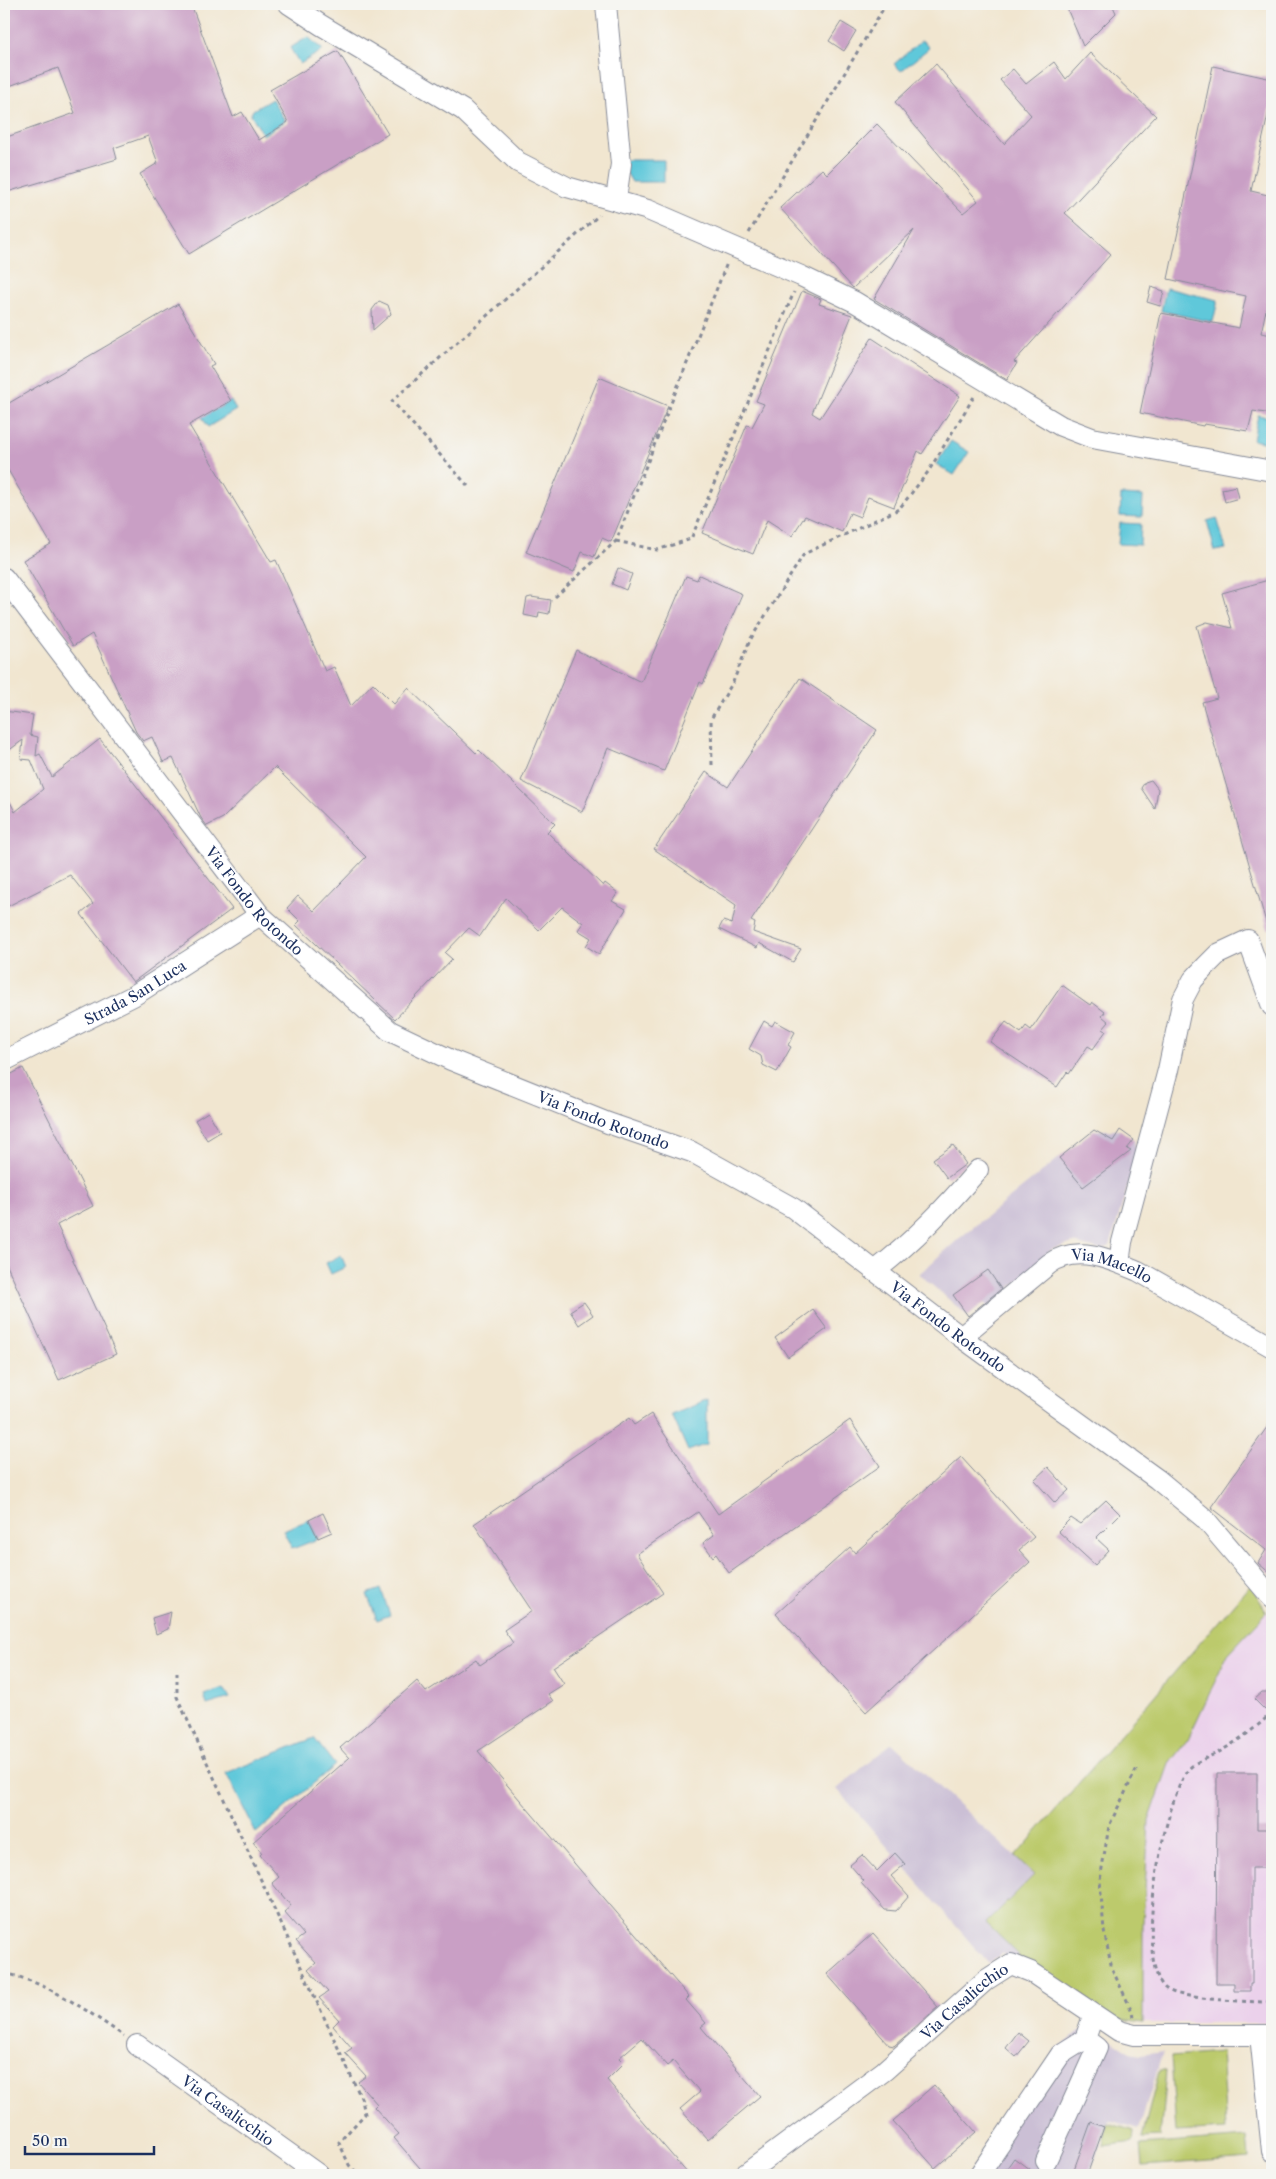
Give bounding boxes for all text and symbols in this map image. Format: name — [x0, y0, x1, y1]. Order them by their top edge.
street label: Via Fondo Rotondo — [201, 842, 308, 959]
street label: Strada San Luca — [81, 955, 189, 1029]
street label: Via Fondo Rotondo — [534, 1086, 672, 1153]
street label: Via Macello — [1070, 1244, 1156, 1287]
street label: Via Fondo Rotondo — [886, 1276, 1010, 1376]
street label: Via Casalicchio — [916, 1959, 1012, 2044]
street label: Via Casalicchio — [177, 2070, 278, 2150]
scale bar — [25, 2124, 154, 2156]
text: 50 m — [32, 2131, 68, 2150]

